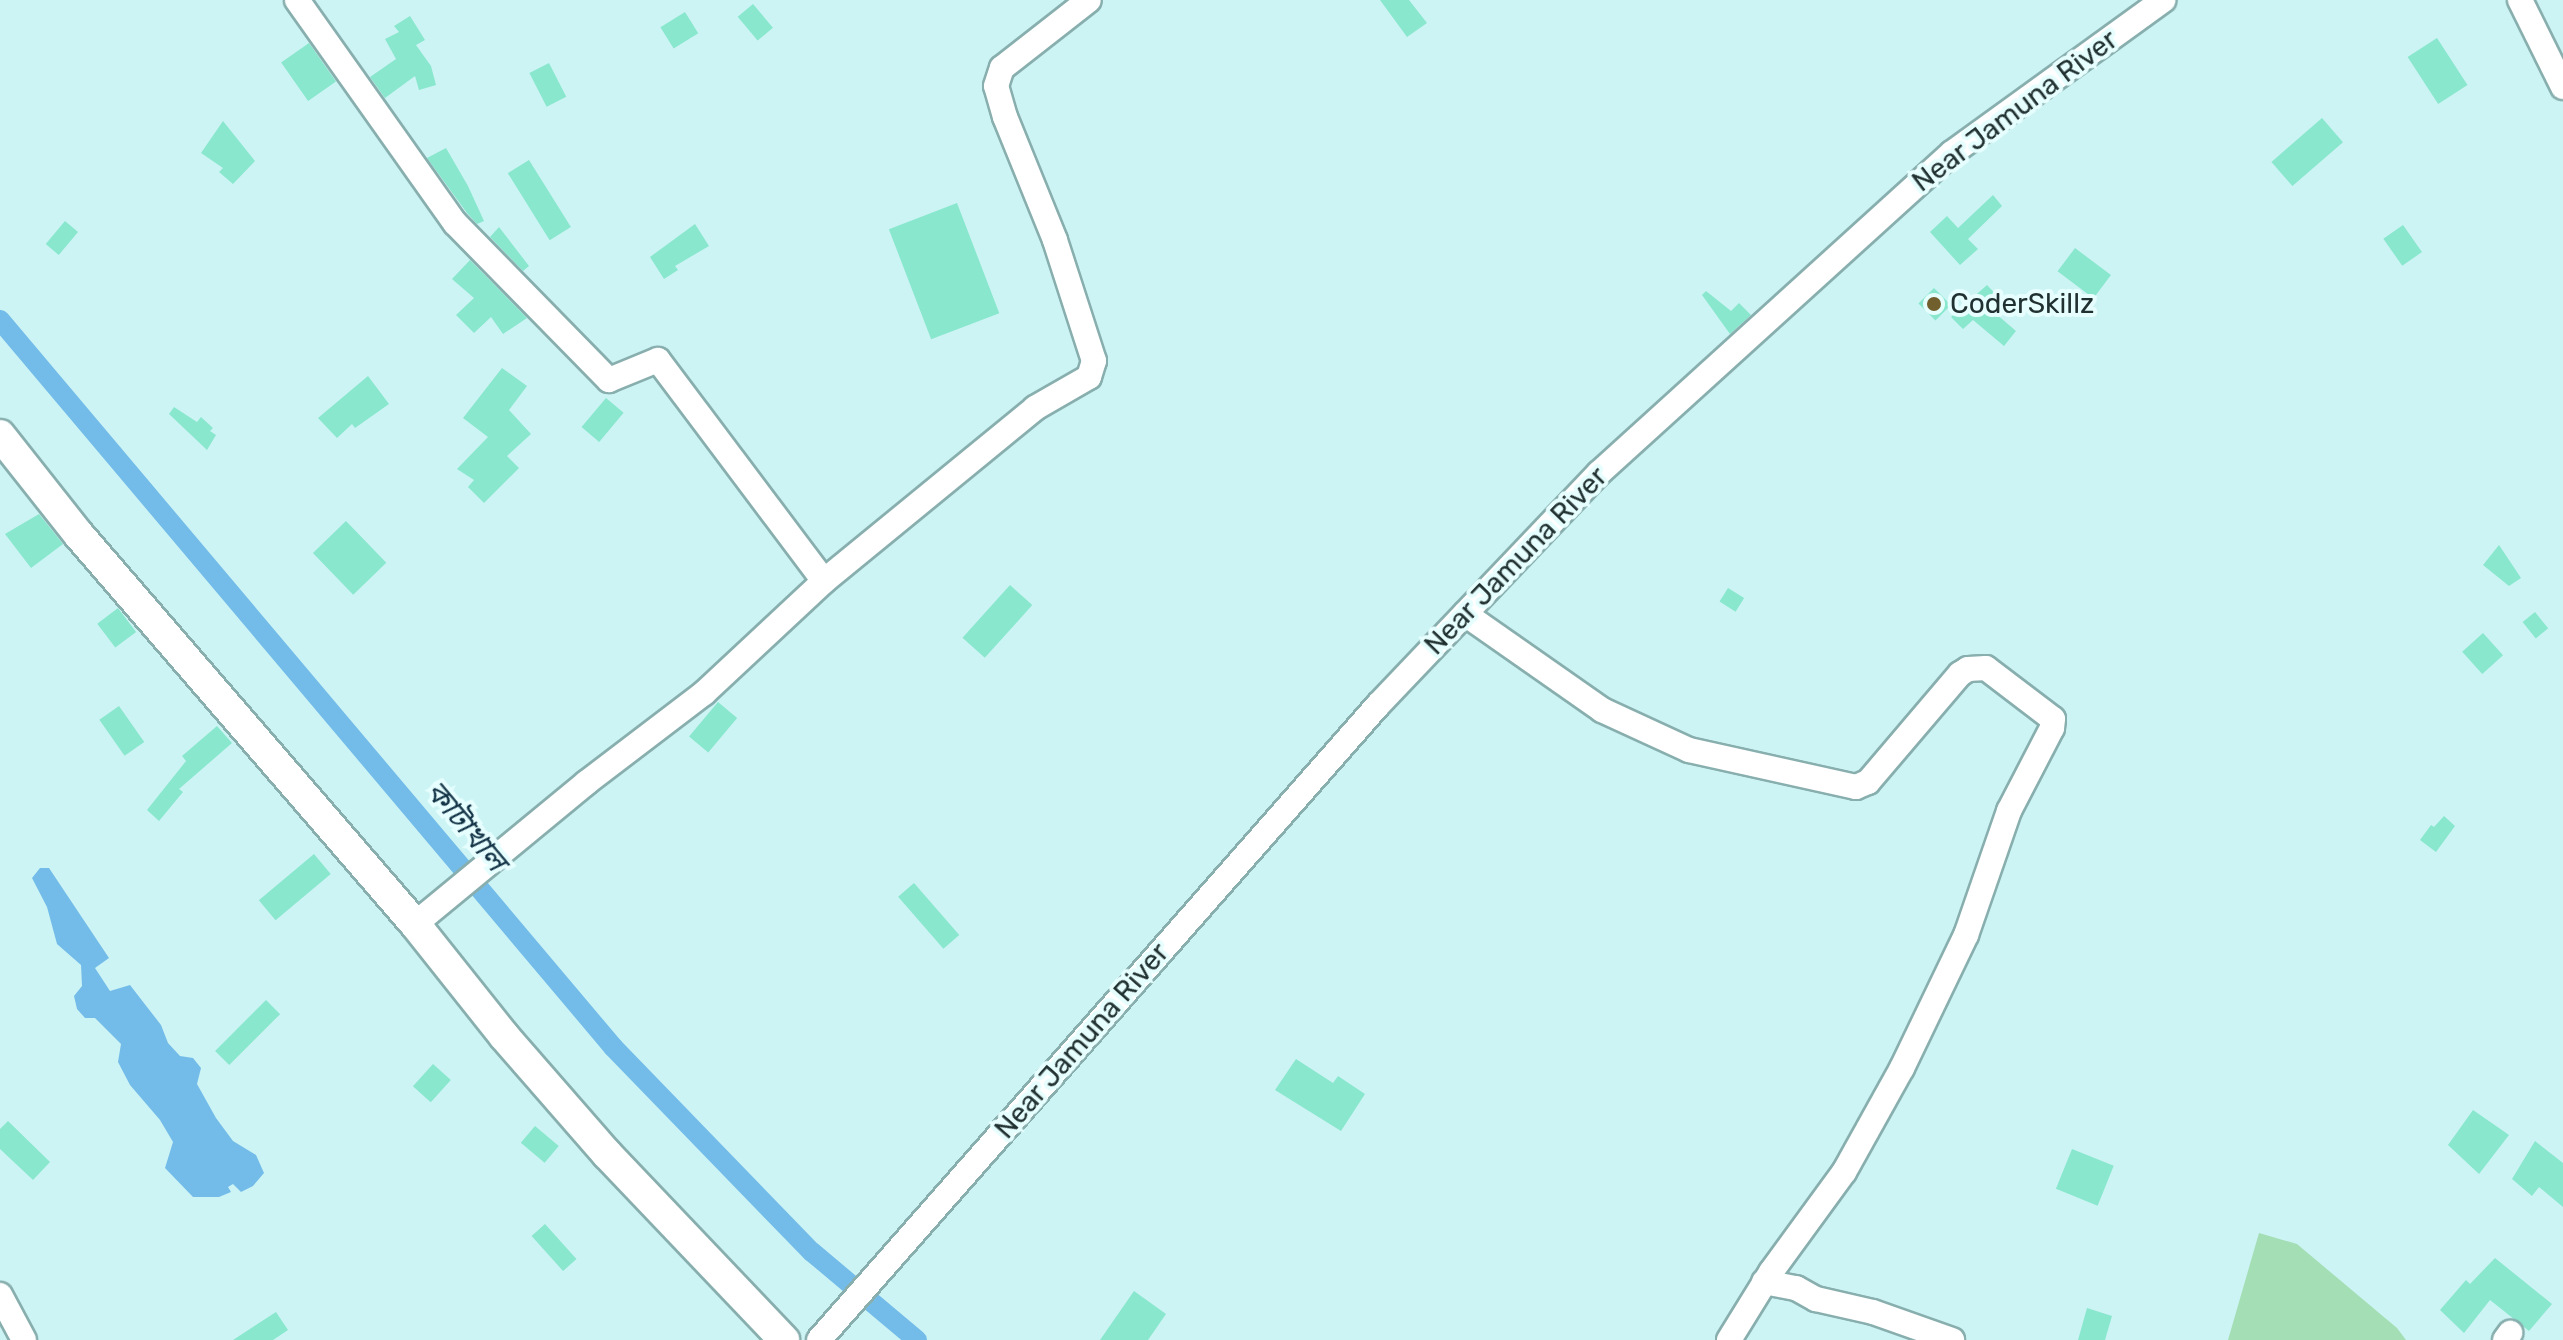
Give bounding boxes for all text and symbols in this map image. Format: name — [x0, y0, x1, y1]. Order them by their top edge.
street label: Near Jamuna River — [1906, 23, 2124, 199]
place label: CoderSkillz — [1950, 287, 2094, 321]
marker: CoderSkillz — [1925, 295, 1943, 313]
street label: Near Jamuna River — [1418, 460, 1614, 662]
water label: কাটাখাল — [418, 774, 514, 878]
street label: Near Jamuna River — [988, 936, 1176, 1146]

